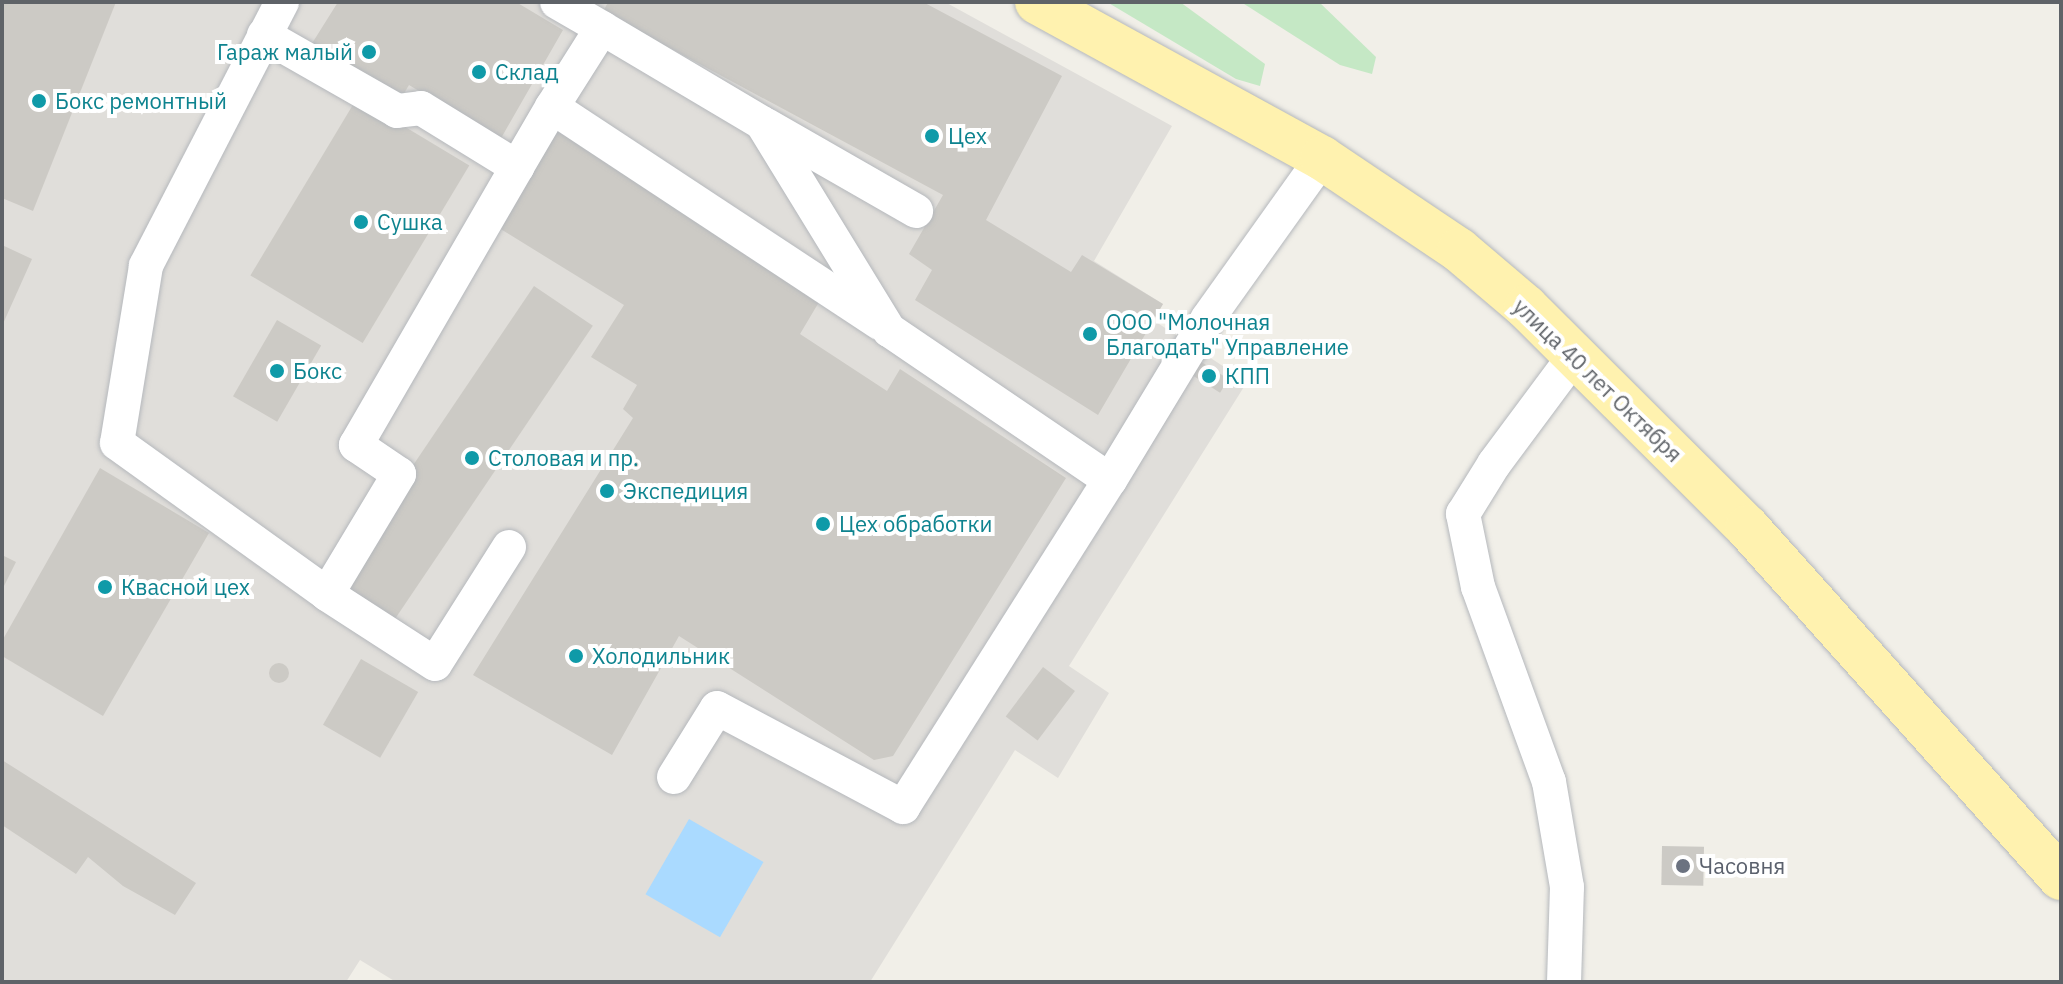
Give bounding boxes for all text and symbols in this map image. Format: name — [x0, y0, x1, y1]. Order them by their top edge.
place label: Гараж малый — [217, 39, 353, 65]
marker: Гараж малый — [360, 43, 378, 61]
place label: Склад — [495, 59, 559, 85]
marker: Склад — [470, 63, 488, 81]
place label: Бокс ремонтный — [55, 88, 227, 114]
marker: Бокс ремонтный — [30, 92, 48, 110]
place label: Цех — [948, 123, 987, 149]
marker: Цех — [923, 127, 941, 145]
place label: Сушка — [377, 209, 443, 235]
marker: Сушка — [352, 213, 370, 231]
street label: улица 40 лет Октября — [1508, 293, 1688, 467]
place label: ООО "Молочная Благодать" Управление — [1106, 308, 1349, 360]
marker: ООО "Молочная Благодать" Управление — [1081, 325, 1099, 343]
place label: Бокс — [293, 358, 342, 384]
marker: Бокс — [268, 362, 286, 380]
place label: КПП — [1225, 363, 1270, 389]
marker: КПП — [1200, 367, 1218, 385]
place label: Столовая и пр. — [488, 445, 639, 471]
marker: Столовая и пр. — [463, 449, 481, 467]
place label: Экспедиция — [623, 478, 748, 504]
marker: Экспедиция — [598, 482, 616, 500]
place label: Цех обработки — [839, 511, 992, 537]
marker: Цех обработки — [814, 515, 832, 533]
place label: Квасной цех — [121, 574, 250, 600]
marker: Квасной цех — [96, 578, 114, 596]
place label: Холодильник — [592, 643, 730, 669]
marker: Холодильник — [567, 647, 585, 665]
place label: Часовня — [1699, 853, 1785, 879]
marker: Часовня — [1674, 857, 1692, 875]

